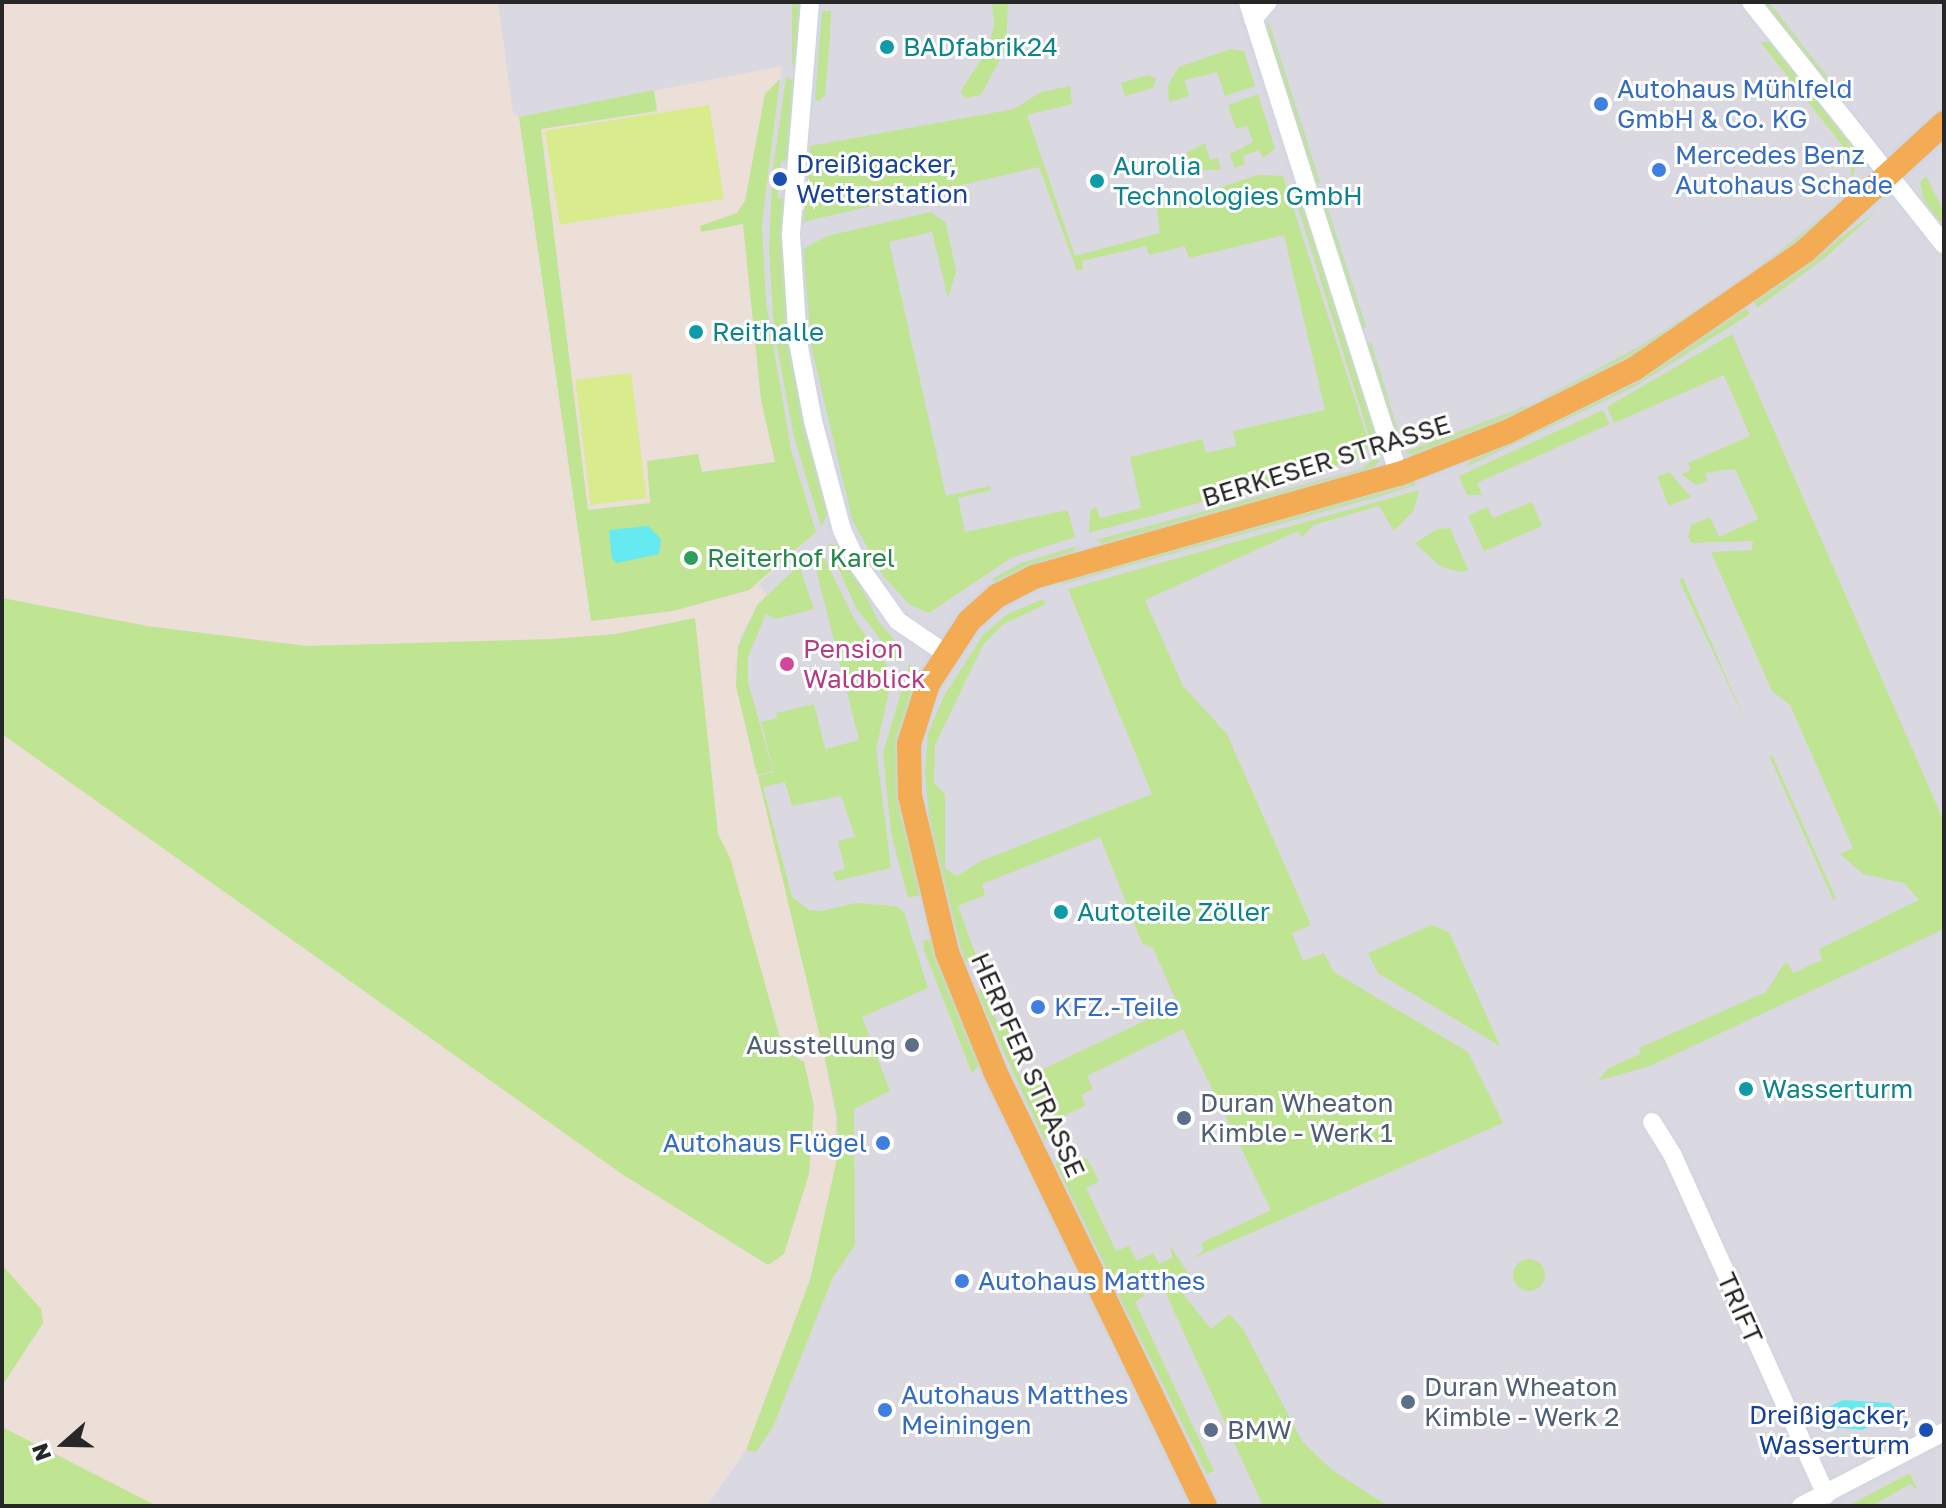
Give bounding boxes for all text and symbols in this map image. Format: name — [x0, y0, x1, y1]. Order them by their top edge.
place label: BADfabrik24 — [903, 31, 1058, 63]
marker: BADfabrik24 — [878, 38, 896, 56]
place label: Autohaus Mühlfeld GmbH & Co. KG — [1617, 73, 1853, 134]
marker: Autohaus Mühlfeld GmbH & Co. KG — [1592, 95, 1610, 113]
place label: Mercedes Benz Autohaus Schade — [1675, 139, 1893, 200]
place label: Dreißigacker, Wetterstation — [796, 148, 968, 210]
place label: Aurolia Technologies GmbH — [1113, 150, 1363, 212]
marker: Mercedes Benz Autohaus Schade — [1650, 161, 1668, 179]
marker: Dreißigacker, Wetterstation — [771, 170, 789, 188]
marker: Aurolia Technologies GmbH — [1088, 172, 1106, 190]
place label: Reithalle — [712, 316, 824, 348]
marker: Reithalle — [687, 323, 705, 341]
street label: BERKESER STRASSE — [1198, 408, 1454, 514]
place label: Reiterhof Karel — [707, 542, 895, 574]
marker: Reiterhof Karel — [682, 549, 700, 567]
place label: Pension Waldblick — [803, 633, 926, 694]
marker: Pension Waldblick — [778, 655, 796, 673]
place label: Autoteile Zöller — [1077, 896, 1270, 928]
marker: Autoteile Zöller — [1052, 903, 1070, 921]
street label: HERPFER STRASSE — [964, 948, 1092, 1182]
place label: KFZ.-Teile — [1054, 991, 1179, 1023]
marker: KFZ.-Teile — [1029, 998, 1047, 1016]
place label: Ausstellung — [746, 1029, 896, 1061]
marker: Ausstellung — [903, 1036, 921, 1054]
place label: Wasserturm — [1762, 1073, 1913, 1105]
marker: Wasserturm — [1737, 1080, 1755, 1098]
place label: Duran Wheaton Kimble - Werk 1 — [1200, 1087, 1393, 1148]
marker: Duran Wheaton Kimble - Werk 1 — [1175, 1109, 1193, 1127]
place label: Autohaus Flügel — [663, 1127, 867, 1159]
marker: Autohaus Flügel — [874, 1134, 892, 1152]
place label: Autohaus Matthes — [978, 1265, 1205, 1297]
street label: TRIFT — [1711, 1268, 1769, 1348]
marker: Autohaus Matthes — [953, 1272, 971, 1290]
place label: Duran Wheaton Kimble - Werk 2 — [1424, 1371, 1619, 1432]
place label: Autohaus Matthes Meiningen — [901, 1379, 1128, 1440]
marker: Duran Wheaton Kimble - Werk 2 — [1399, 1393, 1417, 1411]
place label: Dreißigacker, Wasserturm — [1749, 1399, 1910, 1460]
marker: Autohaus Matthes Meiningen — [876, 1401, 894, 1419]
north arrow — [24, 1404, 104, 1484]
place label: BMW — [1227, 1414, 1292, 1446]
marker: BMW — [1202, 1421, 1220, 1439]
marker: Dreißigacker, Wasserturm — [1917, 1421, 1935, 1439]
text: N — [25, 1440, 57, 1465]

